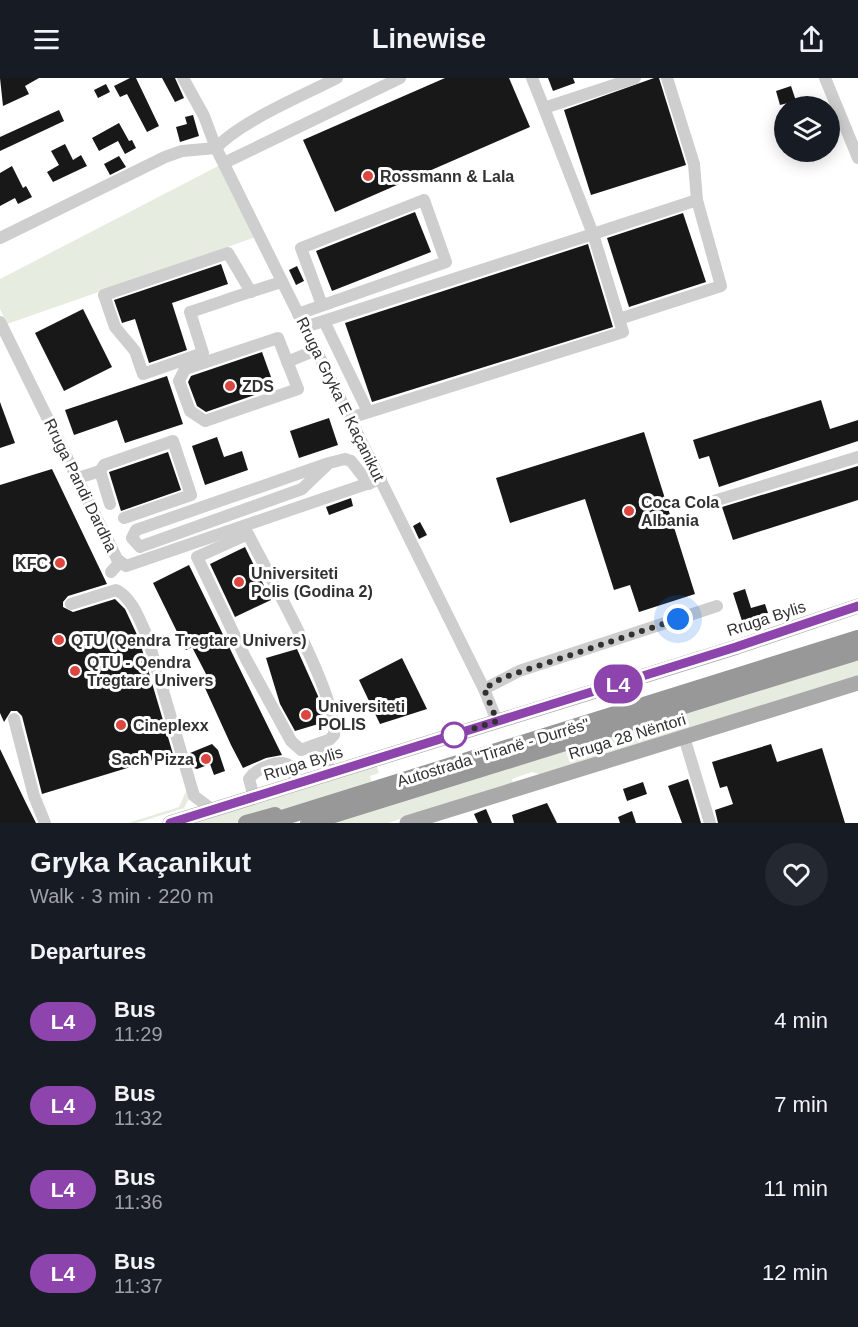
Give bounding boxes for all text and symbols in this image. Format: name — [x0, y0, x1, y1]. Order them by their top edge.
icon: menu — [30, 23, 63, 56]
icon: share — [795, 23, 828, 56]
text: Linewise — [372, 24, 486, 54]
map controls — [774, 96, 840, 162]
button: layers — [774, 96, 840, 162]
place label: Rossmann & Lala — [380, 168, 514, 185]
marker: Rossmann & Lala — [361, 169, 375, 183]
street label: Rruga Gryka E Kaçanikut — [293, 314, 388, 485]
place label: ZDS — [242, 378, 274, 395]
marker: ZDS — [223, 379, 237, 393]
street label: Rruga Pandi Dardha — [41, 416, 120, 555]
place label: Coca Cola Albania — [641, 494, 719, 529]
marker: Coca Cola Albania — [622, 504, 636, 518]
place label: KFC — [15, 555, 48, 572]
marker: KFC — [53, 556, 67, 570]
place label: Universiteti Polis (Godina 2) — [251, 565, 373, 600]
marker: Universiteti Polis (Godina 2) — [232, 575, 246, 589]
street label: Rruga Bylis — [725, 598, 808, 639]
your location — [663, 604, 693, 634]
place label: QTU (Qendra Tregtare Univers) — [71, 632, 307, 649]
marker: QTU (Qendra Tregtare Univers) — [52, 633, 66, 647]
place label: QTU - Qendra Tregtare Univers — [87, 654, 213, 689]
marker: QTU - Qendra Tregtare Univers — [68, 664, 82, 678]
line badge: L4 — [591, 664, 645, 704]
text: L4 — [606, 673, 630, 696]
place label: Universiteti POLIS — [318, 698, 405, 733]
marker: Universiteti POLIS — [299, 708, 313, 722]
street label: Rruga 28 Nëntori — [566, 711, 688, 762]
street label: Autostrada "Tiranë - Durrës" — [395, 715, 591, 790]
place label: Cineplexx — [133, 717, 209, 734]
marker: Cineplexx — [114, 718, 128, 732]
unlabelled marker — [441, 722, 467, 748]
street label: Rruga Bylis — [262, 743, 345, 784]
place label: Sach Pizza — [111, 751, 194, 768]
marker: Sach Pizza — [199, 752, 213, 766]
button: heart — [765, 843, 828, 906]
text: Gryka Kaçanikut — [30, 847, 251, 878]
text: Walk · 3 min · 220 m — [30, 885, 214, 907]
text: Departures — [30, 939, 146, 964]
text: Bus — [114, 997, 156, 1022]
text: 4 min — [774, 1008, 828, 1033]
text: L4 — [51, 1010, 75, 1033]
text: 11:29 — [114, 1023, 163, 1045]
text: Bus — [114, 1081, 156, 1106]
text: 7 min — [774, 1092, 828, 1117]
text: L4 — [51, 1094, 75, 1117]
text: 11:32 — [114, 1107, 163, 1129]
text: Bus — [114, 1165, 156, 1190]
text: 11 min — [764, 1176, 828, 1201]
text: L4 — [51, 1178, 75, 1201]
text: 11:36 — [114, 1191, 163, 1213]
text: Bus — [114, 1249, 156, 1274]
text: 12 min — [762, 1260, 828, 1285]
text: L4 — [51, 1262, 75, 1285]
text: 11:37 — [114, 1275, 163, 1297]

